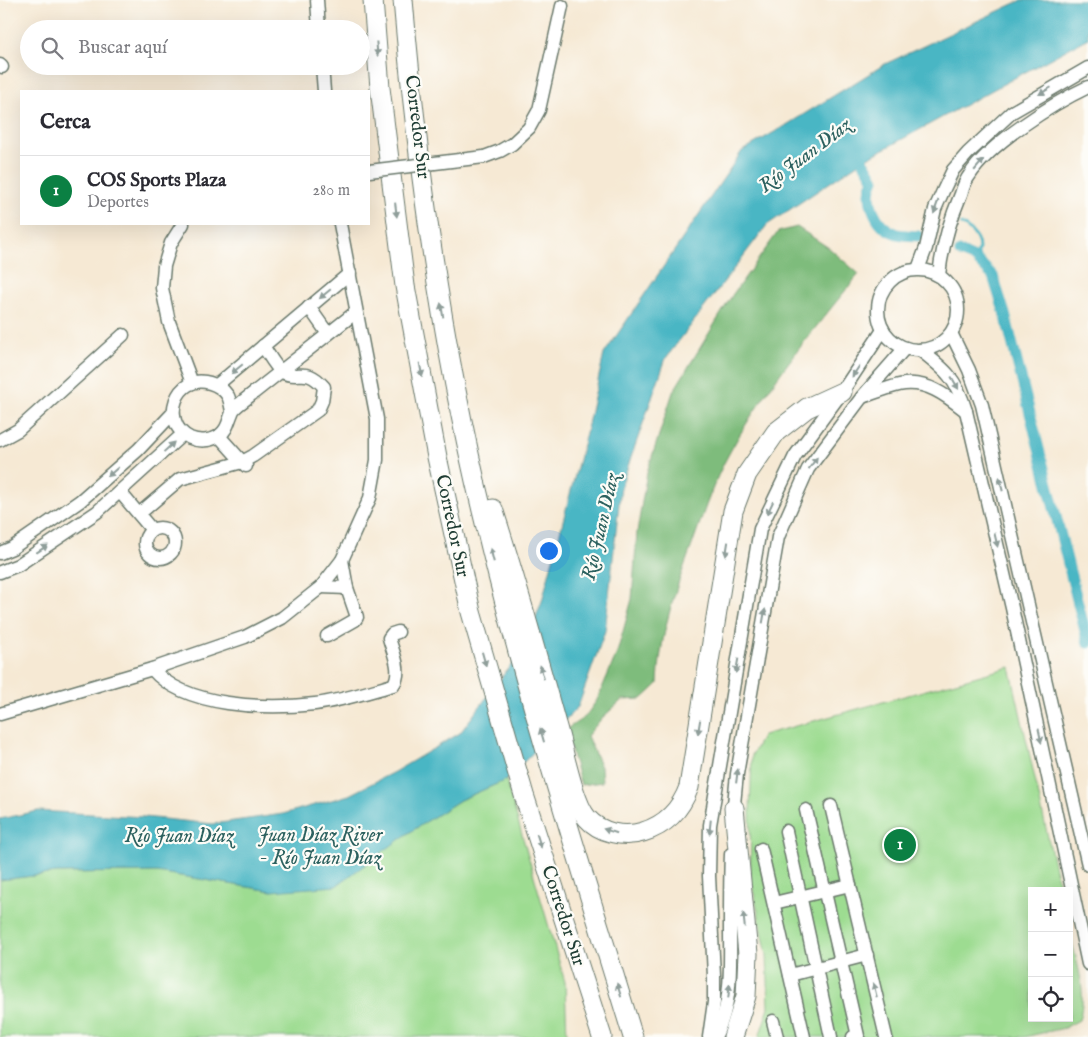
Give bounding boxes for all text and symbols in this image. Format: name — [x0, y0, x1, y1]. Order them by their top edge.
search box — [20, 20, 370, 75]
icon: search — [38, 34, 66, 62]
text: Buscar aquí — [78, 36, 167, 60]
one-way arrow — [373, 41, 381, 57]
street label: Corredor Sur — [399, 74, 435, 180]
one-way arrow — [1039, 87, 1052, 96]
text: Cerca — [40, 109, 90, 136]
water label: Río Juan Díaz — [754, 112, 858, 199]
one-way arrow — [973, 158, 984, 171]
text: COS Sports Plaza — [87, 169, 226, 193]
text: 1 — [53, 181, 59, 201]
text: 280 m — [313, 181, 350, 201]
text: Deportes — [87, 193, 149, 213]
one-way arrow — [932, 200, 940, 215]
one-way arrow — [392, 202, 400, 218]
one-way arrow — [319, 288, 332, 299]
one-way arrow — [438, 302, 446, 317]
one-way arrow — [230, 363, 243, 374]
one-way arrow — [417, 363, 425, 378]
one-way arrow — [851, 364, 861, 377]
one-way arrow — [950, 377, 959, 390]
one-way arrow — [163, 441, 175, 453]
one-way arrow — [807, 457, 818, 470]
one-way arrow — [108, 466, 120, 478]
water label: Río Juan Díaz — [577, 469, 626, 583]
street label: Corredor Sur — [429, 472, 475, 580]
one-way arrow — [997, 476, 1005, 491]
one-way arrow — [766, 501, 774, 515]
one-way arrow — [992, 532, 1000, 547]
your location — [536, 538, 562, 564]
one-way arrow — [723, 541, 731, 557]
one-way arrow — [36, 544, 49, 553]
one-way arrow — [488, 547, 496, 562]
one-way arrow — [760, 608, 768, 624]
one-way arrow — [481, 651, 489, 666]
one-way arrow — [732, 659, 740, 675]
one-way arrow — [537, 664, 545, 679]
one-way arrow — [695, 719, 703, 735]
one-way arrow — [537, 728, 545, 743]
one-way arrow — [1036, 728, 1044, 744]
one-way arrow — [733, 768, 741, 784]
one-way arrow — [706, 819, 714, 835]
water label: Juan Díaz River - Río Juan Díaz — [258, 823, 384, 871]
water label: Río Juan Díaz — [124, 824, 236, 849]
pin: 1 — [884, 826, 916, 864]
one-way arrow — [602, 827, 617, 835]
one-way arrow — [535, 834, 543, 849]
street label: Corredor Sur — [535, 863, 591, 969]
map controls — [1028, 887, 1073, 1022]
button: + — [1028, 887, 1073, 932]
one-way arrow — [740, 912, 748, 928]
button: − — [1028, 932, 1073, 977]
button: locate — [1028, 977, 1073, 1022]
one-way arrow — [871, 982, 879, 997]
one-way arrow — [614, 983, 622, 998]
one-way arrow — [725, 983, 733, 999]

